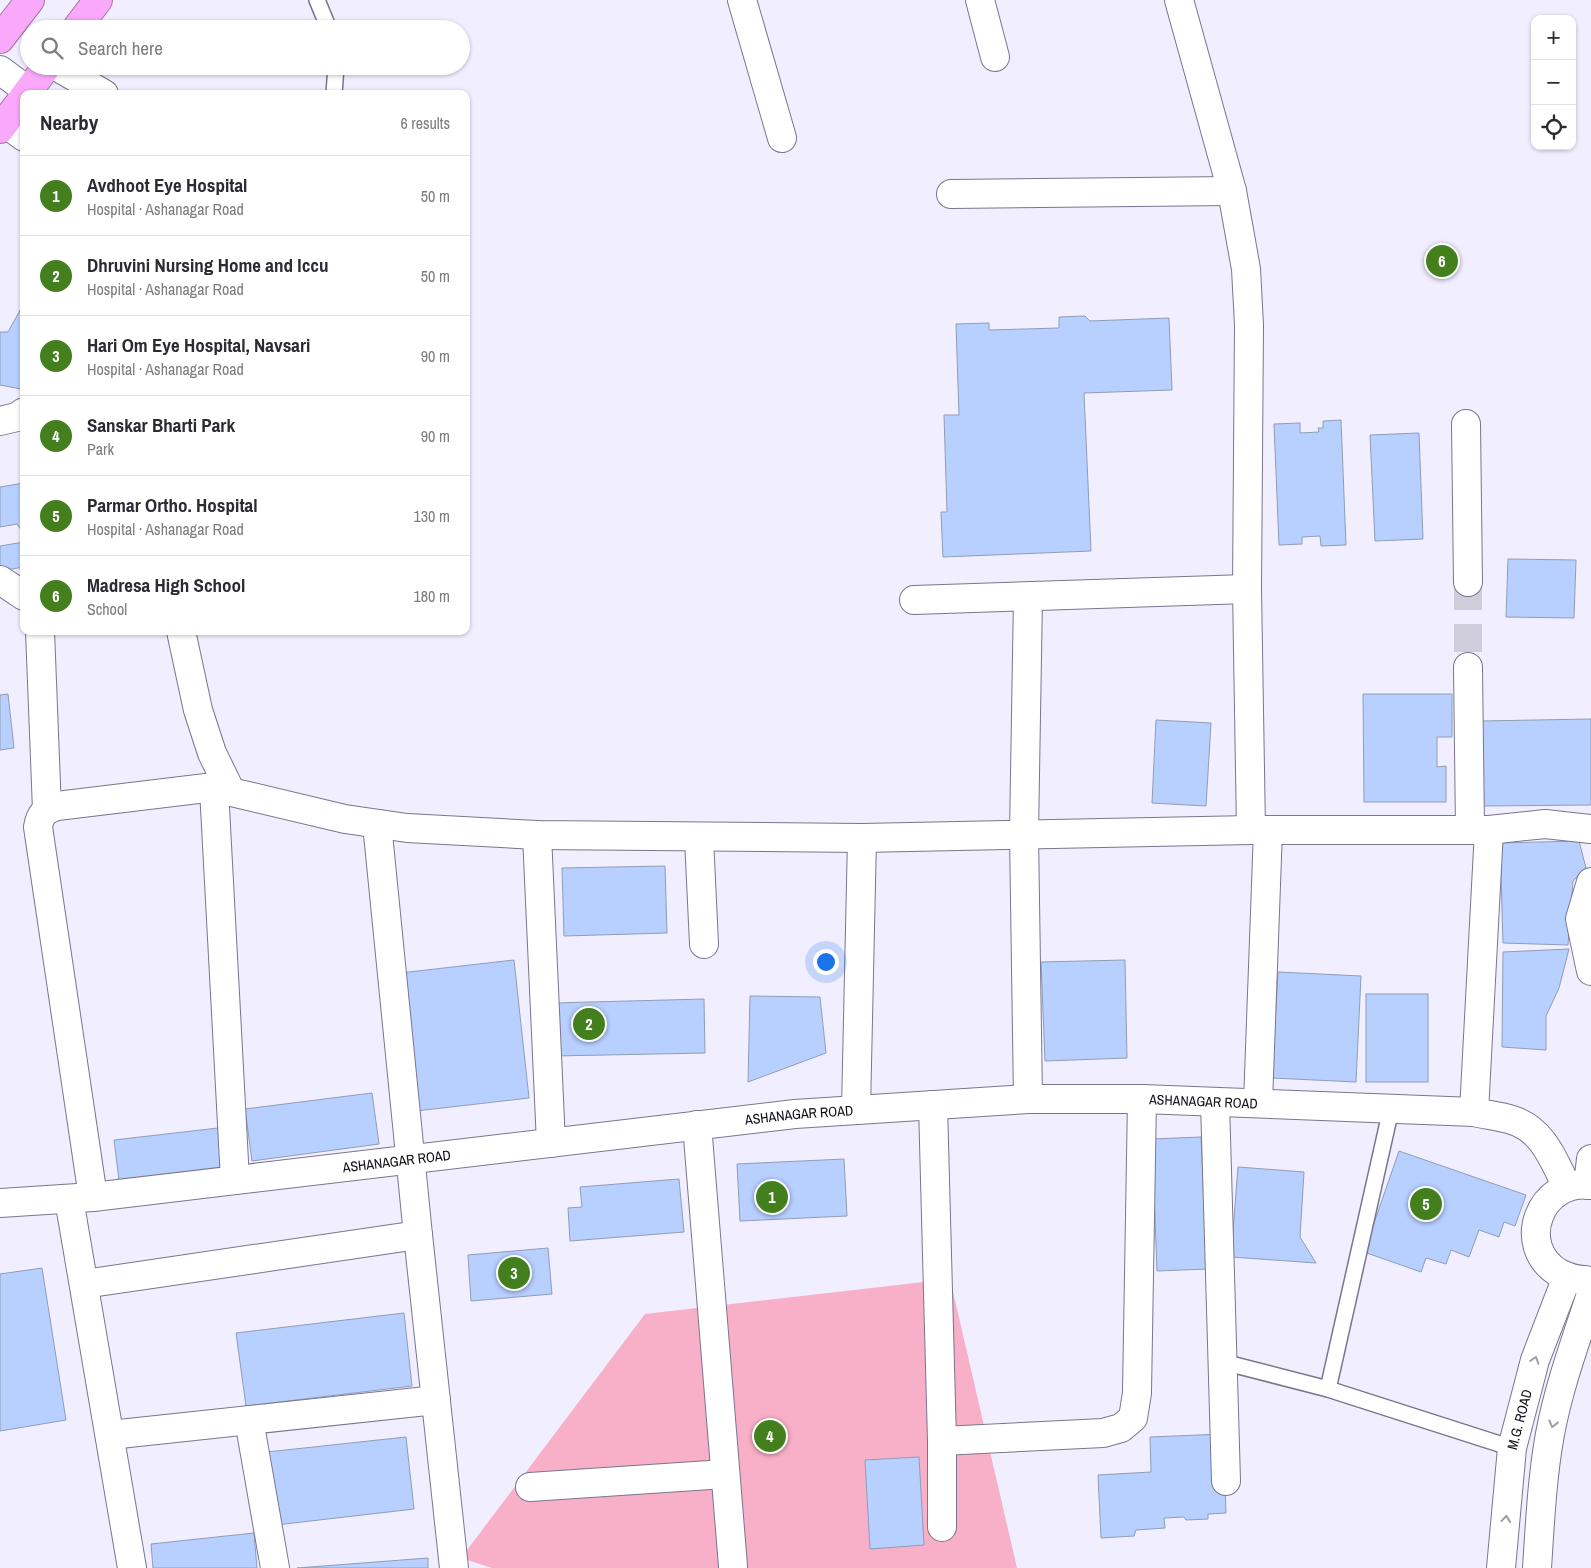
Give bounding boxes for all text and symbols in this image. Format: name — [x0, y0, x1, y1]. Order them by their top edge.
map controls — [1531, 15, 1576, 150]
button: + — [1531, 15, 1576, 60]
search box — [20, 20, 470, 75]
icon: search — [38, 34, 66, 62]
text: Search here — [78, 35, 163, 61]
button: − — [1531, 60, 1576, 105]
button: locate — [1531, 105, 1576, 150]
text: Nearby — [40, 108, 98, 137]
text: 6 results — [400, 112, 450, 134]
text: Avdhoot Eye Hospital — [87, 172, 247, 198]
text: 1 — [52, 185, 60, 207]
text: 50 m — [421, 185, 450, 207]
text: Hospital · Ashanagar Road — [87, 198, 244, 220]
pin: 6 — [1426, 242, 1458, 280]
text: Dhruvini Nursing Home and Iccu — [87, 252, 329, 278]
text: 2 — [52, 265, 60, 287]
text: 50 m — [421, 265, 450, 287]
text: Hospital · Ashanagar Road — [87, 278, 244, 300]
text: Hari Om Eye Hospital, Navsari — [87, 332, 310, 358]
text: 3 — [52, 345, 60, 367]
text: 90 m — [421, 345, 450, 367]
text: Hospital · Ashanagar Road — [87, 358, 244, 380]
text: Sanskar Bharti Park — [87, 412, 235, 438]
text: 4 — [52, 425, 60, 447]
text: 90 m — [421, 425, 450, 447]
text: Park — [87, 438, 114, 460]
text: Parmar Ortho. Hospital — [87, 492, 258, 518]
text: 5 — [52, 505, 60, 527]
text: 130 m — [414, 505, 450, 527]
text: Hospital · Ashanagar Road — [87, 518, 244, 540]
text: Madresa High School — [87, 572, 245, 598]
text: 6 — [52, 585, 60, 607]
text: 180 m — [414, 585, 450, 607]
text: School — [87, 598, 127, 620]
your location — [813, 949, 839, 975]
pin: 2 — [573, 1005, 605, 1043]
street label: ASHANAGAR ROAD — [1148, 1090, 1258, 1113]
street label: ASHANAGAR ROAD — [743, 1101, 854, 1129]
street label: ASHANAGAR ROAD — [341, 1146, 452, 1177]
pin: 1 — [756, 1178, 788, 1216]
pin: 5 — [1410, 1185, 1442, 1223]
pin: 3 — [498, 1254, 530, 1292]
one-way arrow — [1530, 1357, 1540, 1365]
street label: M.G. ROAD — [1503, 1388, 1536, 1451]
pin: 4 — [754, 1417, 786, 1455]
one-way arrow — [1548, 1420, 1559, 1429]
one-way arrow — [1500, 1515, 1511, 1523]

